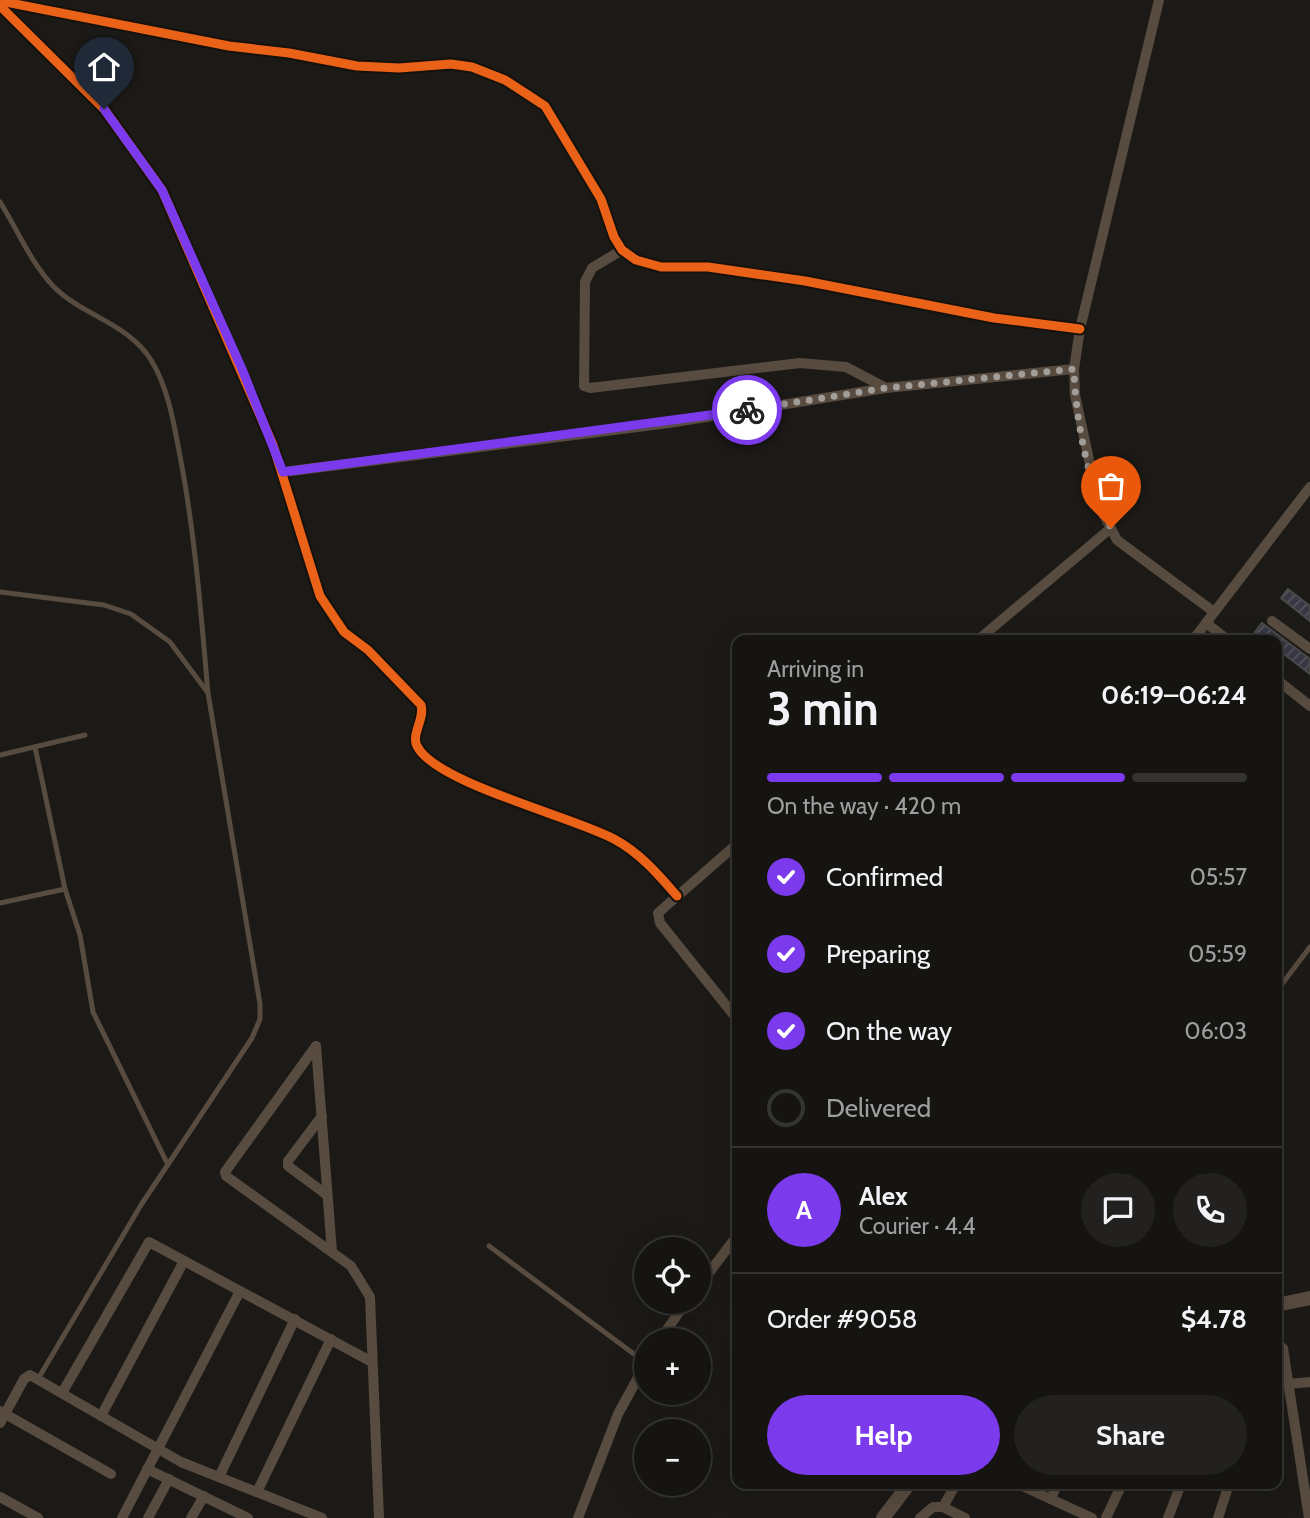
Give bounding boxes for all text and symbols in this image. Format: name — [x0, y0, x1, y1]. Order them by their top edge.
pin — [74, 37, 134, 109]
icon: home — [85, 48, 123, 86]
courier — [712, 375, 782, 445]
icon: bike — [728, 391, 766, 429]
pin — [1081, 456, 1141, 528]
icon: bag — [1092, 467, 1130, 505]
text: Arriving in — [767, 655, 864, 683]
text: 06:19–06:24 — [1101, 679, 1247, 711]
text: 3 min — [767, 681, 879, 737]
text: On the way · 420 m — [767, 792, 961, 820]
icon: check — [767, 858, 805, 896]
text: Confirmed — [826, 861, 943, 893]
text: 05:57 — [1190, 863, 1247, 891]
icon: check — [767, 935, 805, 973]
text: Preparing — [826, 938, 930, 970]
text: 05:59 — [1188, 940, 1247, 968]
icon: check — [767, 1012, 805, 1050]
text: On the way — [826, 1015, 952, 1047]
text: 06:03 — [1185, 1017, 1247, 1045]
text: Delivered — [826, 1092, 931, 1124]
button: chat — [1081, 1173, 1155, 1247]
button: phone — [1173, 1173, 1247, 1247]
text: Alex — [859, 1180, 908, 1212]
text: A — [796, 1194, 812, 1226]
text: Courier · 4.4 — [859, 1212, 976, 1240]
map controls — [634, 1237, 711, 1496]
button: locate — [634, 1237, 711, 1314]
text: Order #9058 — [767, 1303, 918, 1335]
text: $4.78 — [1181, 1303, 1247, 1335]
button: + — [634, 1328, 711, 1405]
button: Help — [767, 1395, 1000, 1475]
button: Share — [1014, 1395, 1247, 1475]
button: − — [634, 1419, 711, 1496]

